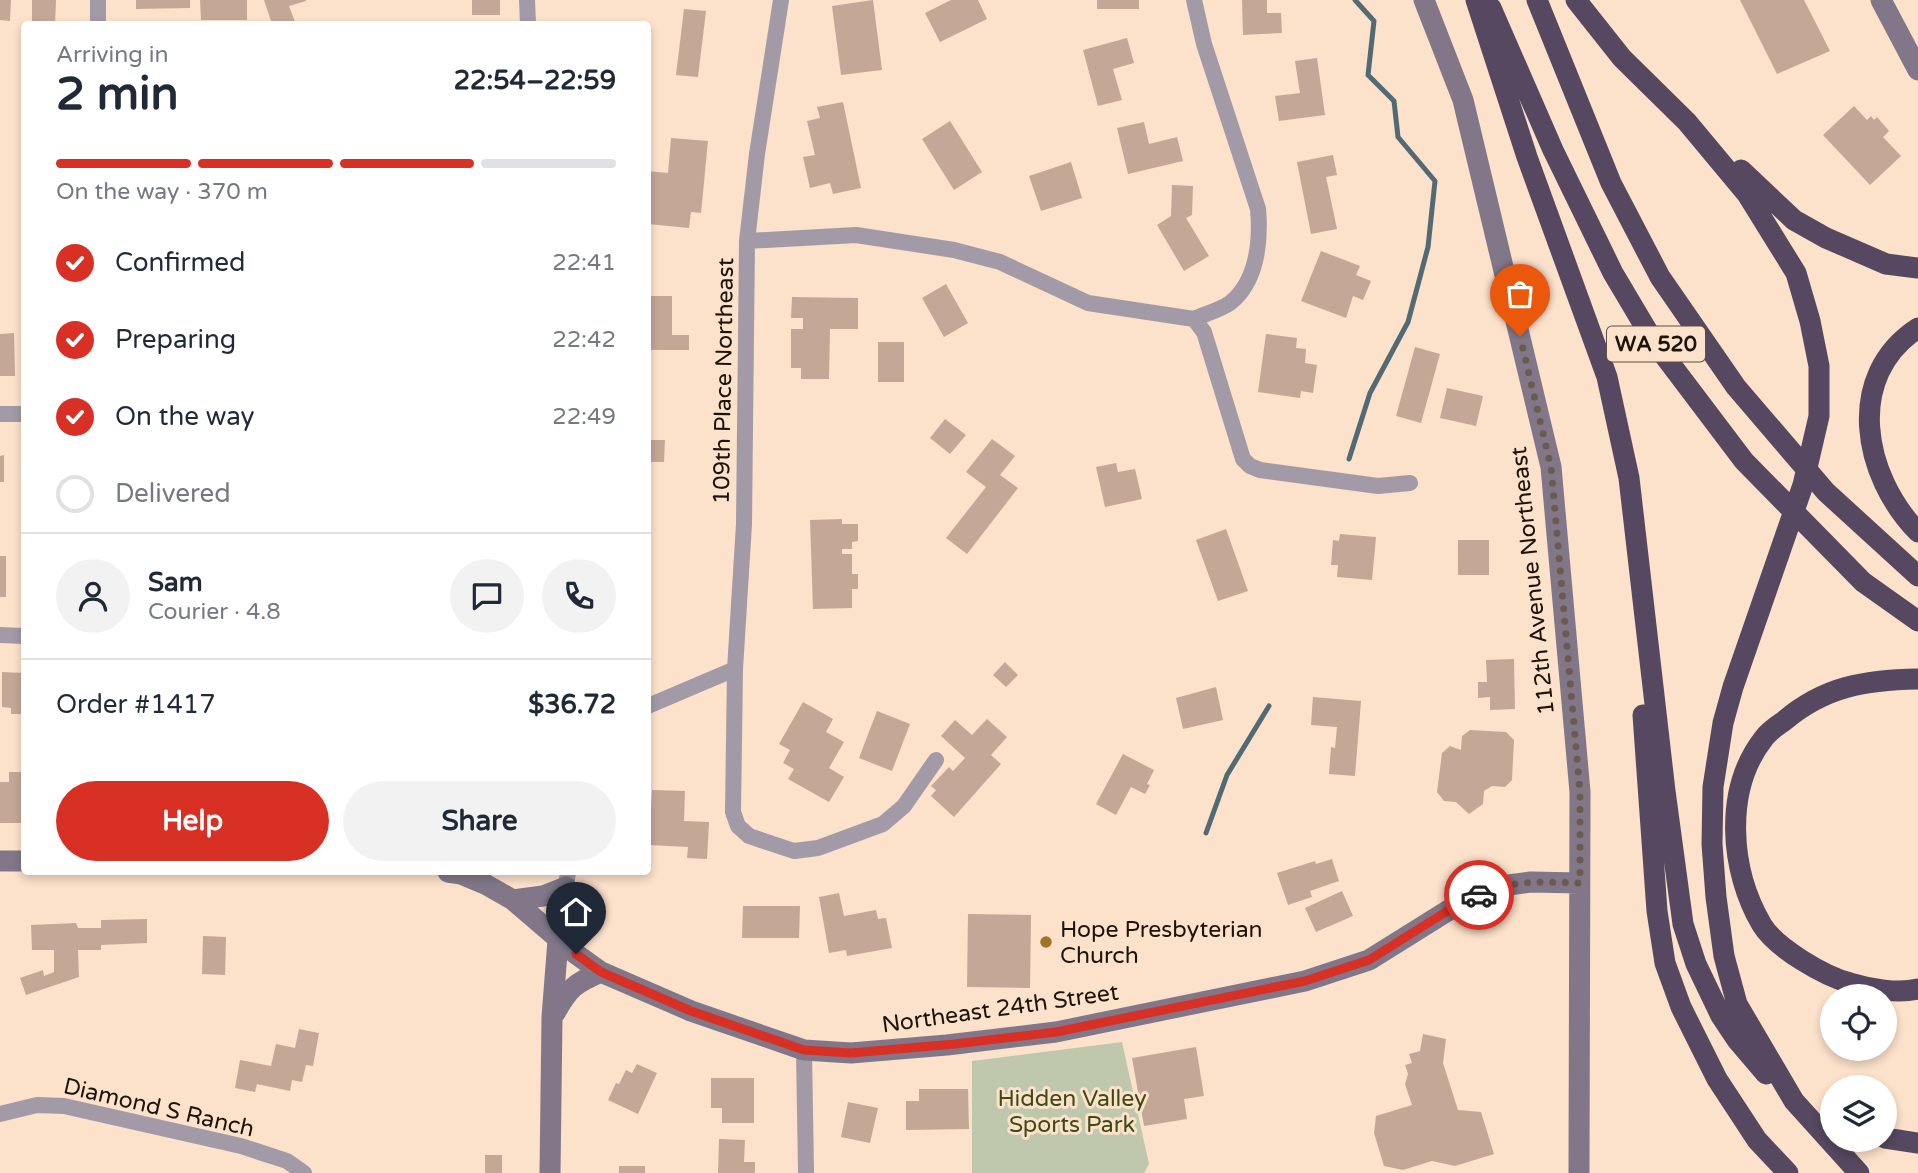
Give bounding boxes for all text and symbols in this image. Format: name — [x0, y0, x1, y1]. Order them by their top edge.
text: Arriving in — [56, 41, 169, 69]
text: 22:54–22:59 — [454, 65, 616, 96]
text: 2 min — [56, 67, 179, 122]
text: On the way · 370 m — [56, 178, 268, 206]
icon: check — [56, 244, 94, 282]
text: Confirmed — [115, 247, 245, 278]
text: 22:41 — [552, 249, 616, 277]
street label: 109th Place Northeast — [708, 257, 740, 505]
pin — [1490, 264, 1550, 336]
icon: bag — [1501, 275, 1539, 313]
icon: check — [56, 321, 94, 359]
text: Preparing — [115, 324, 236, 355]
text: 22:42 — [552, 326, 616, 354]
road number: WA 520 — [1607, 326, 1705, 362]
icon: check — [56, 398, 94, 436]
text: On the way — [115, 401, 255, 432]
text: 22:49 — [552, 403, 616, 431]
street label: 112th Avenue Northeast — [1505, 445, 1561, 717]
text: Delivered — [115, 478, 231, 509]
button: person — [56, 559, 130, 633]
button: chat — [450, 559, 524, 633]
button: phone — [542, 559, 616, 633]
text: Sam — [148, 567, 203, 598]
text: Courier · 4.8 — [148, 598, 281, 626]
text: Order #1417 — [56, 689, 216, 720]
text: $36.72 — [528, 689, 616, 720]
button: Help — [56, 781, 329, 861]
button: Share — [343, 781, 616, 861]
courier — [1444, 860, 1514, 930]
icon: car — [1460, 876, 1498, 914]
pin — [546, 882, 606, 954]
icon: home — [557, 893, 595, 931]
place label: Hope Presbyterian Church — [1060, 916, 1263, 970]
marker: Hope Presbyterian Church — [1038, 934, 1054, 950]
street label: Northeast 24th Street — [880, 978, 1121, 1039]
map controls — [1820, 984, 1897, 1152]
button: locate — [1820, 984, 1897, 1061]
street label: Diamond S Ranch — [61, 1072, 257, 1144]
button: layers — [1820, 1075, 1897, 1152]
park label: Hidden Valley Sports Park — [997, 1085, 1147, 1139]

